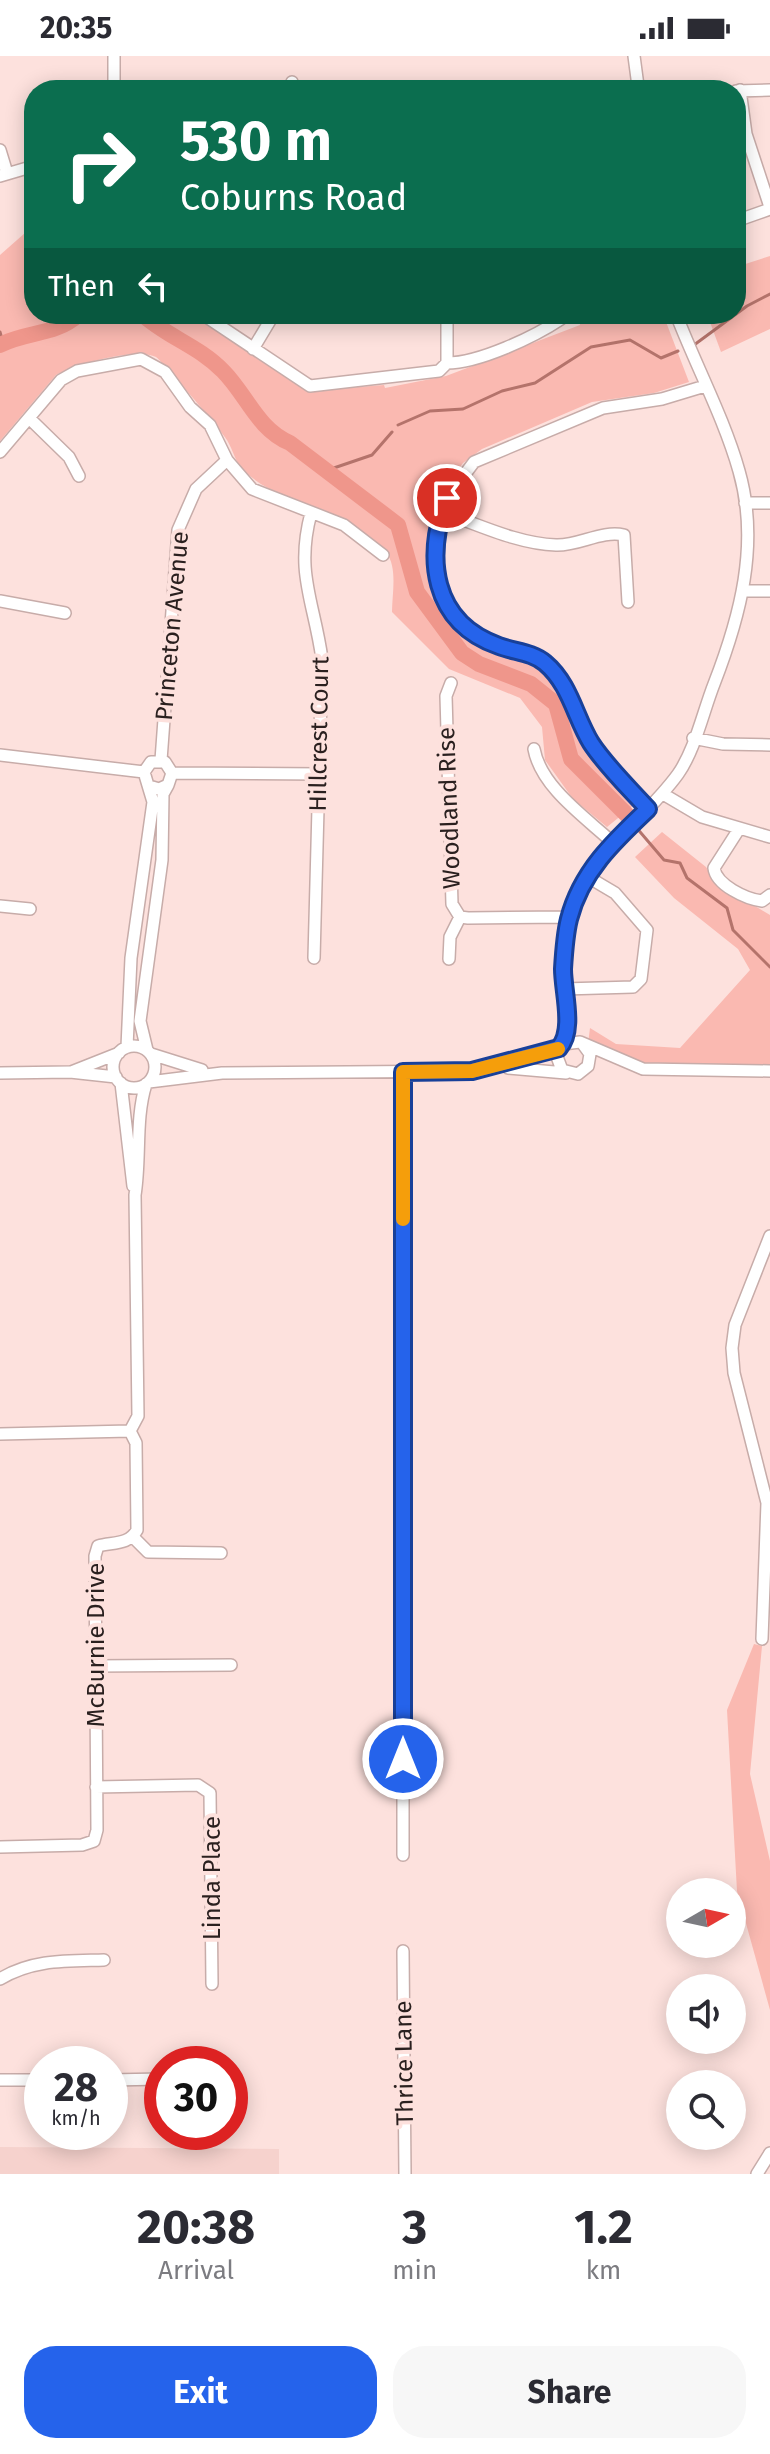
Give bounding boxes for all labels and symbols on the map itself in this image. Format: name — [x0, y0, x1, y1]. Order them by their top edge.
pin — [413, 464, 481, 532]
street label: Princeton Avenue — [150, 530, 194, 722]
street label: Hillcrest Court — [304, 656, 334, 812]
street label: Woodland Rise — [432, 726, 466, 890]
street label: McBurnie Drive — [82, 1563, 110, 1727]
position arrow — [361, 1717, 445, 1801]
street label: Linda Place — [198, 1816, 226, 1940]
north arrow — [666, 1878, 746, 1958]
street label: Thrice Lane — [389, 2000, 419, 2126]
speed limit sign: 30 — [144, 2046, 248, 2150]

